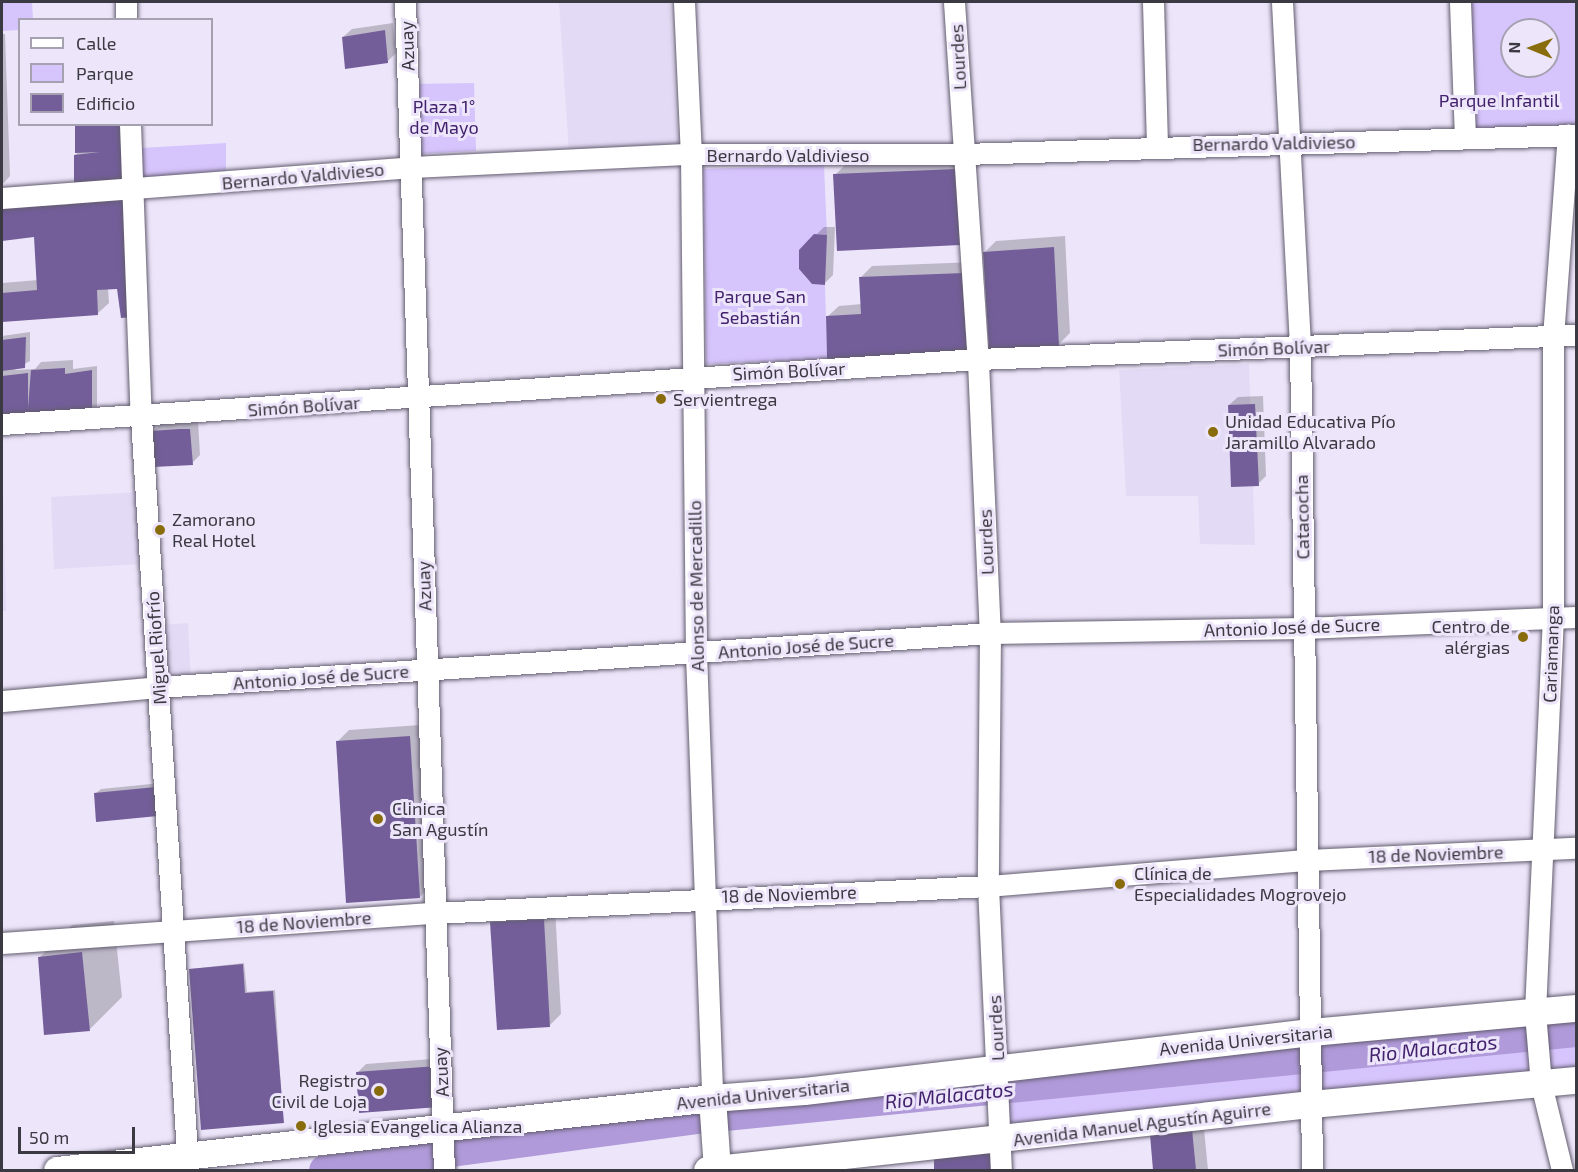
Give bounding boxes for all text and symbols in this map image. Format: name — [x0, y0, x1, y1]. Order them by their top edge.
legend — [18, 18, 213, 126]
north arrow — [1500, 18, 1560, 78]
street label: Azuay — [395, 21, 419, 71]
street label: Lourdes — [945, 24, 971, 90]
text: Calle — [76, 32, 117, 54]
text: N — [1504, 42, 1523, 54]
text: Parque — [76, 62, 134, 84]
park label: Parque Infantil — [1439, 89, 1559, 111]
text: Edificio — [76, 92, 135, 114]
park label: Plaza 1° de Mayo — [409, 96, 479, 138]
street label: Bernardo Valdivieso — [1192, 131, 1356, 155]
street label: Bernardo Valdivieso — [706, 144, 870, 166]
street label: Bernardo Valdivieso — [221, 158, 385, 194]
park label: Parque San Sebastián — [714, 286, 806, 328]
street label: Simón Bolívar — [1217, 335, 1331, 361]
street label: Simón Bolívar — [732, 357, 846, 385]
place label: Servientrega — [673, 388, 777, 410]
street label: Simón Bolívar — [247, 391, 361, 421]
marker: Servientrega — [654, 392, 668, 406]
place label: Unidad Educativa Pío Jaramillo Alvarado — [1225, 411, 1396, 454]
marker: Unidad Educativa Pío Jaramillo Alvarado — [1206, 425, 1220, 439]
street label: Catacocha — [1290, 474, 1314, 560]
street label: Alonso de Mercadillo — [684, 500, 708, 672]
place label: Zamorano Real Hotel — [172, 509, 256, 552]
street label: Lourdes — [974, 509, 998, 575]
marker: Zamorano Real Hotel — [153, 523, 167, 537]
street label: Azuay — [412, 561, 436, 611]
street label: Miguel Riofrío — [141, 590, 171, 706]
street label: Cariamanga — [1539, 605, 1563, 703]
street label: Antonio José de Sucre — [1203, 613, 1381, 641]
place label: Centro de alérgias — [1432, 616, 1510, 658]
marker: Centro de alérgias — [1514, 628, 1532, 646]
street label: Antonio José de Sucre — [717, 629, 895, 663]
street label: Antonio José de Sucre — [232, 660, 410, 694]
place label: Clinica San Agustín — [392, 798, 489, 840]
marker: Clinica San Agustín — [369, 810, 387, 828]
street label: 18 de Noviembre — [1368, 841, 1504, 867]
place label: Clínica de Especialidades Mogrovejo — [1134, 863, 1347, 906]
marker: Clínica de Especialidades Mogrovejo — [1111, 875, 1129, 893]
street label: 18 de Noviembre — [721, 881, 857, 907]
street label: 18 de Noviembre — [236, 907, 372, 937]
street label: Lourdes — [983, 995, 1009, 1061]
street label: Avenida Universitaria — [1158, 1020, 1334, 1060]
water label: Rio Malacatos — [1367, 1029, 1499, 1067]
street label: Azuay — [429, 1046, 453, 1098]
place label: Registro Civil de Loja — [271, 1070, 367, 1112]
street label: Avenida Universitaria — [675, 1074, 851, 1114]
water label: Rio Malacatos — [883, 1076, 1015, 1114]
marker: Registro Civil de Loja — [372, 1084, 386, 1098]
street label: Avenida Manuel Agustín Aguirre — [1011, 1097, 1273, 1151]
scale bar — [21, 1115, 138, 1153]
place label: Iglesia Evangelica Alianza — [313, 1115, 523, 1137]
marker: Iglesia Evangelica Alianza — [294, 1119, 308, 1133]
text: 50 m — [29, 1126, 69, 1148]

